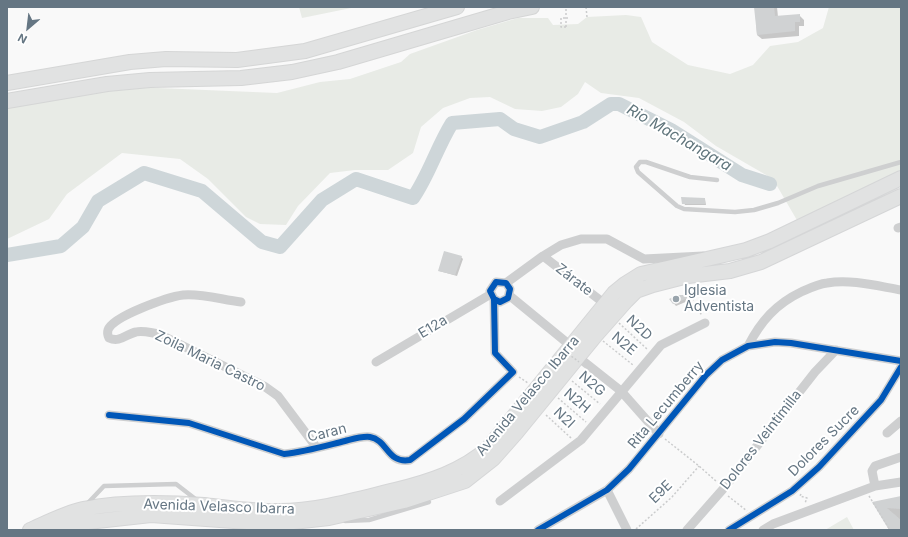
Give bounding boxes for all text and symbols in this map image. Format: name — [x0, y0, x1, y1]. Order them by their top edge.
north arrow — [8, 8, 48, 48]
text: N — [15, 30, 29, 47]
water label: Rio Machangara — [623, 101, 735, 175]
street label: Zárate — [552, 260, 596, 300]
place label: Iglesia Adventista — [684, 283, 754, 316]
marker: Iglesia Adventista — [671, 294, 681, 304]
street label: E12a — [416, 312, 450, 342]
street label: N2D — [623, 312, 655, 344]
street label: Zoila Maria Castro — [152, 327, 268, 395]
street label: N2E — [608, 329, 640, 359]
street label: Avenida Velasco Ibarra — [473, 333, 583, 459]
street label: Rita Lecumberry — [625, 358, 707, 452]
street label: N2G — [575, 368, 609, 400]
street label: N2H — [560, 385, 594, 417]
street label: Dolores Veintimilla — [717, 387, 805, 493]
street label: Dolores Sucre — [785, 402, 863, 480]
street label: N2I — [550, 404, 578, 432]
street label: Caran — [306, 420, 348, 446]
street label: E9E — [646, 477, 676, 507]
street label: Avenida Velasco Ibarra — [143, 496, 295, 518]

